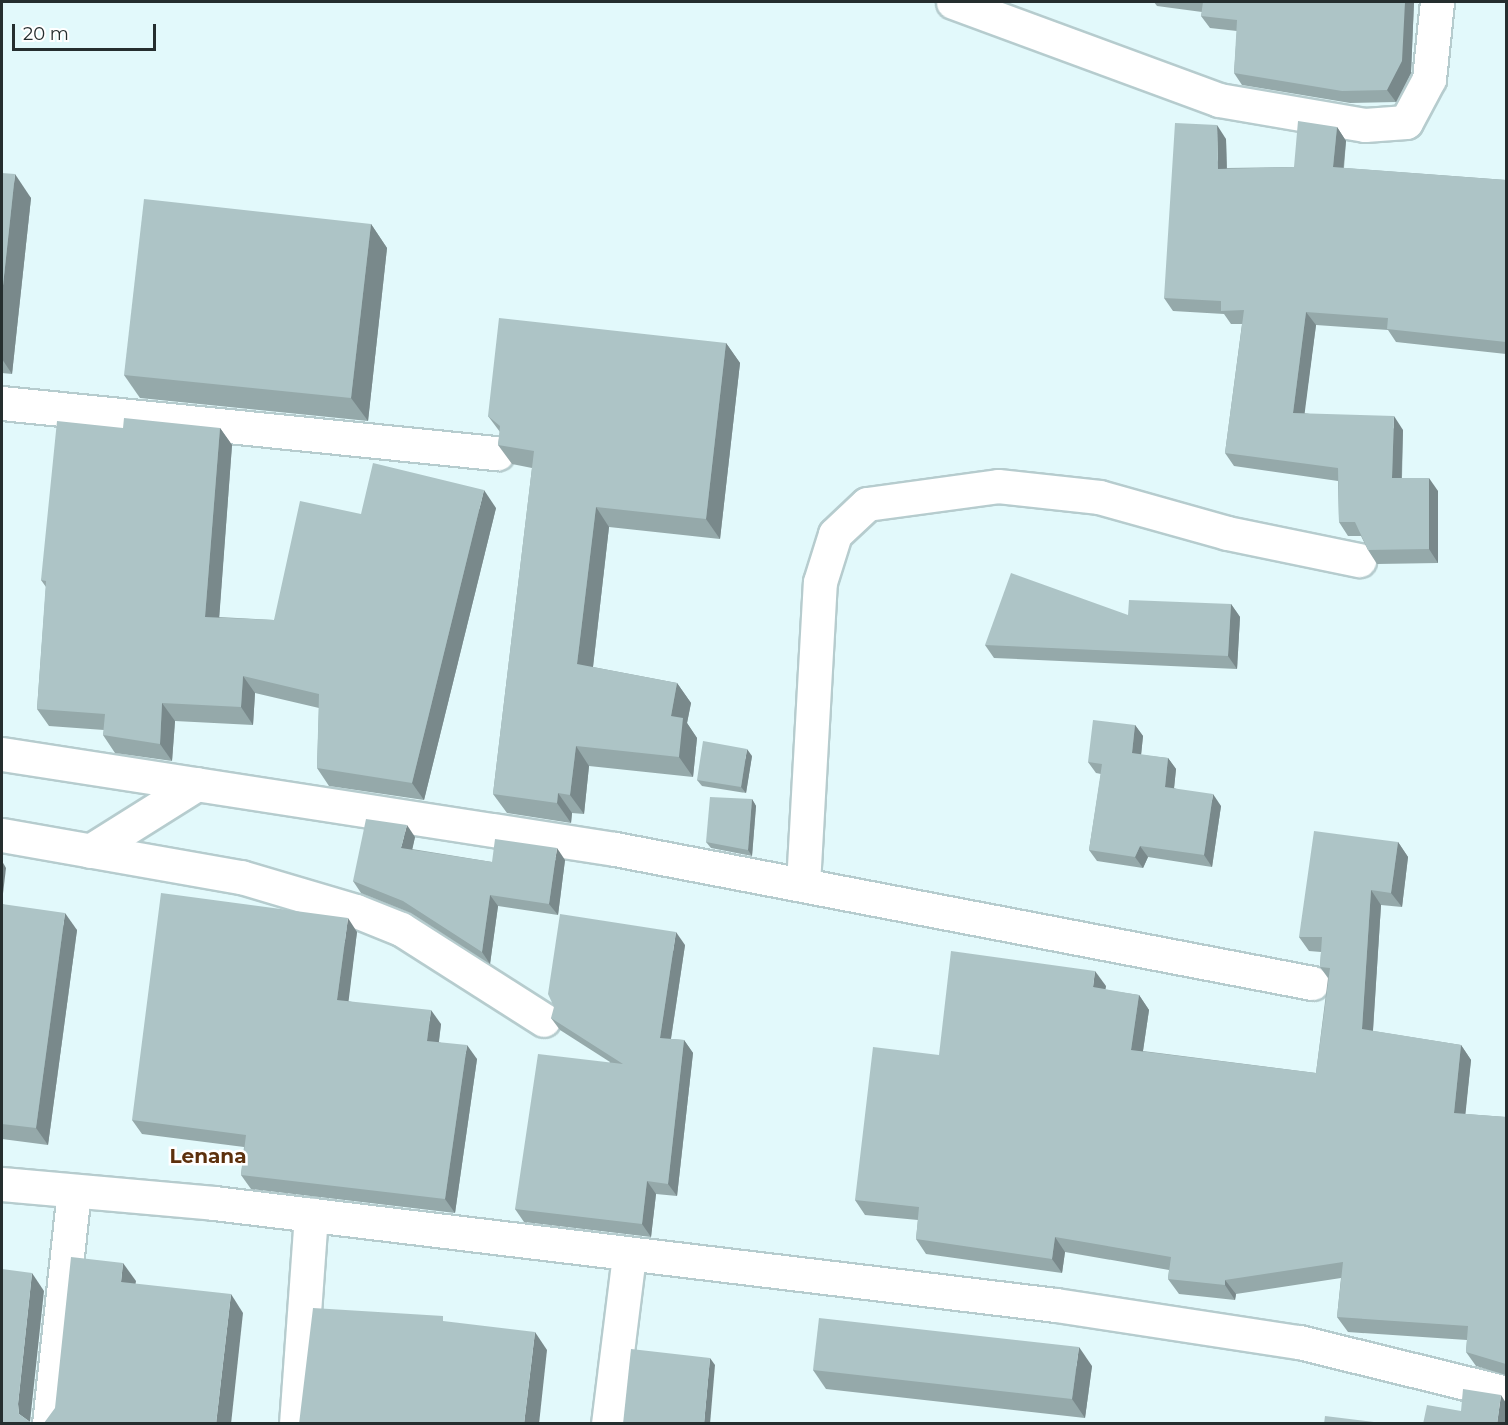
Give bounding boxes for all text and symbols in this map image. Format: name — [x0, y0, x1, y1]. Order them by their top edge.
scale bar — [15, 12, 159, 50]
text: 20 m — [23, 23, 69, 45]
district label: Lenana — [170, 1144, 246, 1168]

